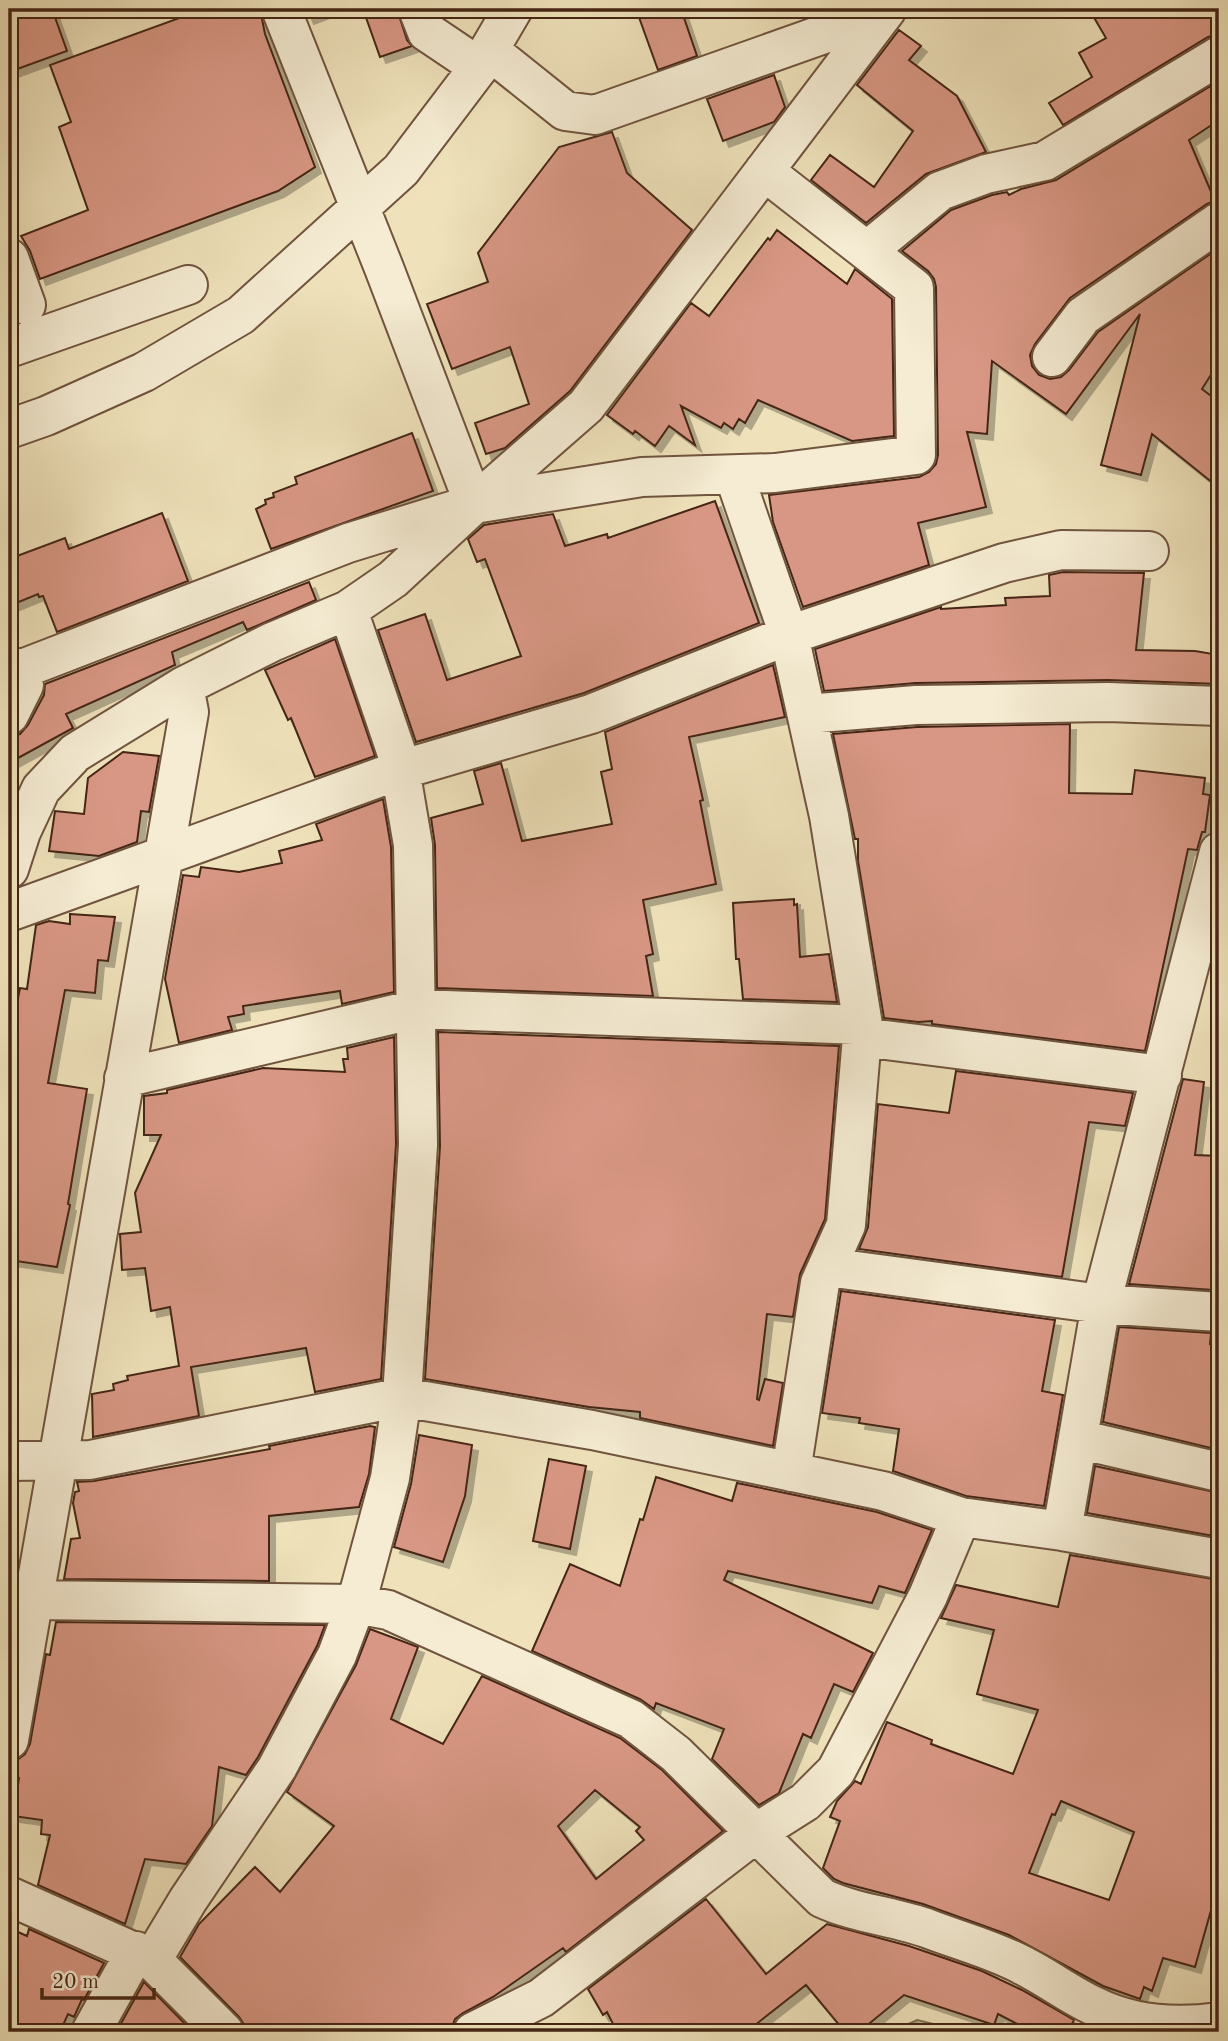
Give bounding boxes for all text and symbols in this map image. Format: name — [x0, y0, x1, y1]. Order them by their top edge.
scale bar — [42, 1957, 154, 2001]
text: 20 m — [52, 1972, 99, 1993]

